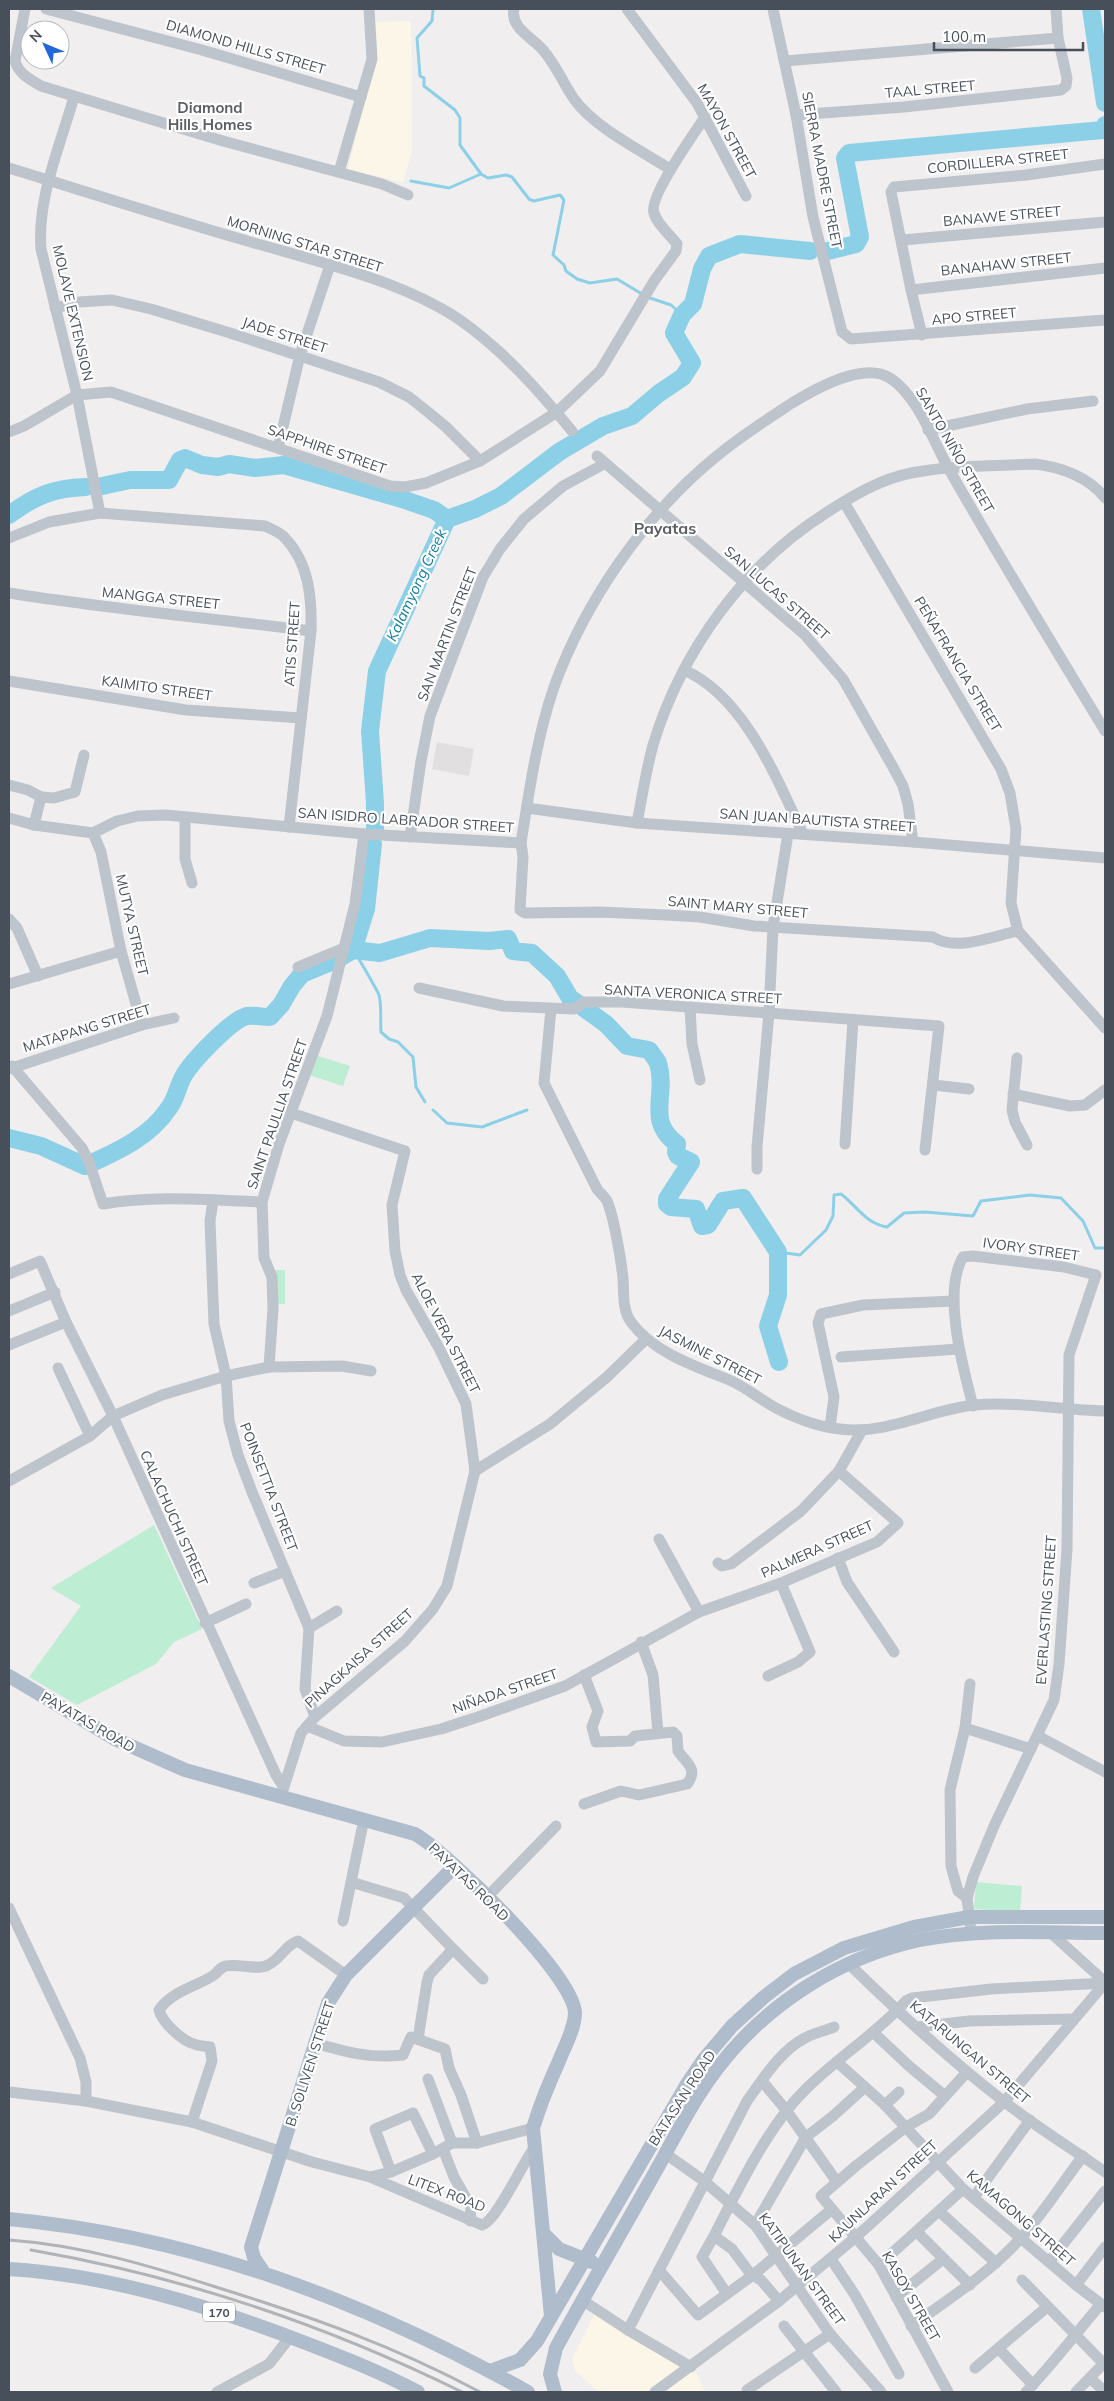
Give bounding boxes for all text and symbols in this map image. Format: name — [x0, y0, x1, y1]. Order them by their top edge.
street label: DIAMOND HILLS STREET — [164, 16, 328, 79]
north arrow — [20, 20, 70, 70]
scale bar — [934, 20, 1083, 52]
text: N — [26, 26, 46, 46]
text: 100 m — [942, 27, 986, 46]
street label: TAAL STREET — [884, 76, 976, 102]
street label: MAYON STREET — [694, 80, 761, 182]
street label: SIERRA MADRE STREET — [798, 90, 846, 251]
district label: Diamond Hills Homes — [168, 98, 252, 134]
street label: CORDILLERA STREET — [926, 145, 1070, 177]
street label: BANAWE STREET — [942, 202, 1062, 230]
street label: MORNING STAR STREET — [225, 212, 386, 276]
street label: MOLAVE EXTENSION — [49, 243, 97, 383]
street label: BANAHAW STREET — [940, 248, 1073, 280]
street label: APO STREET — [931, 303, 1018, 329]
street label: JADE STREET — [240, 313, 330, 357]
street label: SANTO NIÑO STREET — [912, 384, 999, 517]
street label: SAPPHIRE STREET — [265, 420, 389, 478]
district label: Payatas — [634, 518, 696, 538]
water label: Kalamyong Creek — [382, 525, 451, 644]
street label: SAN LUCAS STREET — [721, 542, 834, 644]
street label: SAN MARTIN STREET — [413, 564, 481, 704]
street label: MANGGA STREET — [101, 583, 221, 613]
street label: PEÑAFRANCIA STREET — [910, 593, 1006, 735]
street label: ATIS STREET — [280, 600, 304, 687]
street label: KAIMITO STREET — [100, 671, 214, 705]
street label: SAN ISIDRO LABRADOR STREET — [297, 803, 515, 837]
street label: SAN JUAN BAUTISTA STREET — [719, 804, 916, 836]
street label: MUTYA STREET — [112, 872, 153, 978]
street label: SAINT MARY STREET — [667, 892, 809, 922]
street label: SANTA VERONICA STREET — [604, 980, 783, 1008]
street label: MATAPANG STREET — [21, 1000, 154, 1056]
street label: SAINT PAULLIA STREET — [243, 1036, 311, 1192]
street label: IVORY STREET — [982, 1233, 1081, 1265]
street label: ALOE VERA STREET — [408, 1270, 484, 1397]
street label: JASMINE STREET — [656, 1321, 765, 1389]
street label: POINSETTIA STREET — [236, 1420, 302, 1555]
street label: CALACHUCHI STREET — [136, 1447, 212, 1589]
street label: PALMERA STREET — [758, 1516, 876, 1582]
street label: EVERLASTING STREET — [1032, 1534, 1060, 1685]
street label: PINAGKAISA STREET — [301, 1604, 417, 1712]
street label: NIÑADA STREET — [450, 1664, 561, 1717]
street label: PAYATAS ROAD — [38, 1688, 138, 1756]
street label: PAYATAS ROAD — [425, 1839, 513, 1925]
street label: KATARUNGAN STREET — [906, 1996, 1034, 2108]
street label: B. SOLIVEN STREET — [281, 1999, 339, 2129]
street label: BATASAN ROAD — [644, 2047, 720, 2149]
street label: KAUNLARAN STREET — [825, 2136, 942, 2246]
street label: KAMAGONG STREET — [963, 2166, 1079, 2270]
street label: LITEX ROAD — [406, 2170, 488, 2216]
street label: KATIPUNAN STREET — [755, 2209, 849, 2329]
street label: KASOY STREET — [878, 2248, 944, 2345]
road number: 170 — [203, 2302, 235, 2322]

